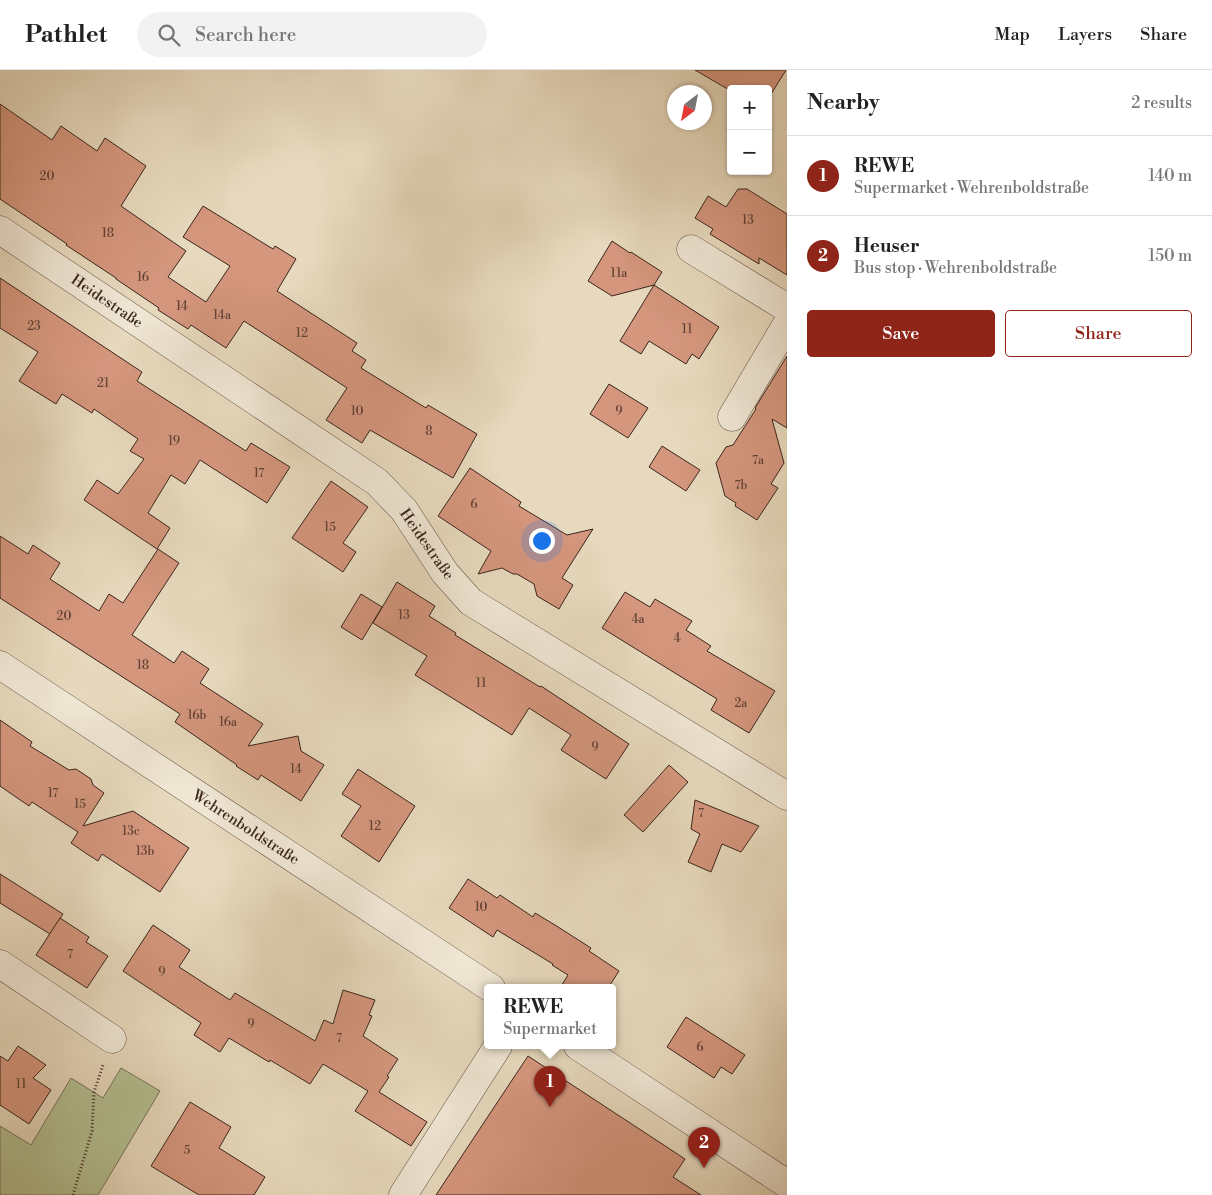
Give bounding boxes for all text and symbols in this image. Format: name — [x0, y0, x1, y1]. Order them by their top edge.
search box — [137, 12, 487, 57]
text: Pathlet — [25, 20, 107, 50]
icon: search — [155, 21, 183, 49]
text: Search here — [195, 23, 296, 47]
text: Map — [995, 23, 1030, 46]
text: Layers — [1058, 23, 1112, 46]
text: Share — [1140, 23, 1187, 46]
north arrow — [667, 85, 712, 130]
map controls — [727, 85, 772, 175]
button: + — [727, 85, 772, 130]
text: Nearby — [807, 90, 880, 116]
text: 2 results — [1131, 93, 1192, 113]
button: − — [727, 130, 772, 175]
text: REWE — [854, 154, 914, 178]
text: 1 — [819, 166, 827, 186]
text: 140 m — [1148, 166, 1192, 186]
house number: 20 — [40, 169, 54, 184]
text: Supermarket · Wehrenboldstraße — [854, 178, 1089, 198]
house number: 13 — [742, 213, 754, 228]
house number: 18 — [102, 226, 114, 241]
text: Heuser — [854, 234, 920, 258]
text: 2 — [818, 246, 828, 266]
text: 150 m — [1148, 246, 1192, 266]
text: Bus stop · Wehrenboldstraße — [854, 258, 1057, 278]
house number: 11a — [611, 266, 628, 281]
street label: Heidestraße — [67, 270, 146, 332]
house number: 16 — [137, 270, 149, 285]
house number: 14 — [176, 299, 188, 314]
house number: 14a — [213, 308, 232, 323]
button: Save — [807, 310, 995, 357]
button: Share — [1005, 310, 1192, 357]
house number: 23 — [27, 319, 41, 334]
house number: 11 — [682, 322, 693, 337]
house number: 12 — [296, 326, 308, 341]
house number: 21 — [97, 376, 110, 391]
house number: 10 — [351, 404, 363, 419]
house number: 9 — [615, 404, 623, 419]
house number: 8 — [425, 424, 433, 439]
house number: 19 — [168, 434, 180, 449]
house number: 7a — [752, 453, 765, 468]
house number: 17 — [254, 466, 264, 481]
house number: 7b — [735, 478, 748, 493]
house number: 6 — [470, 497, 478, 512]
street label: Heidestraße — [395, 505, 458, 584]
house number: 15 — [324, 520, 336, 535]
your location — [529, 528, 555, 554]
house number: 13 — [398, 608, 410, 623]
house number: 20 — [57, 609, 71, 624]
house number: 4a — [631, 612, 646, 627]
house number: 4 — [673, 631, 681, 646]
house number: 18 — [137, 658, 149, 673]
house number: 11 — [476, 676, 487, 691]
house number: 2a — [735, 696, 748, 711]
house number: 16b — [188, 708, 207, 723]
house number: 16a — [219, 715, 238, 730]
house number: 9 — [591, 740, 599, 755]
house number: 14 — [290, 762, 302, 777]
street label: Wehrenboldstraße — [188, 785, 303, 869]
house number: 17 — [48, 786, 58, 801]
house number: 15 — [74, 797, 86, 812]
house number: 7 — [698, 806, 704, 821]
house number: 12 — [369, 819, 381, 834]
house number: 13c — [122, 824, 140, 839]
house number: 13b — [136, 844, 154, 859]
house number: 10 — [475, 900, 487, 915]
house number: 7 — [67, 947, 73, 962]
house number: 9 — [158, 965, 166, 980]
popup — [484, 984, 616, 1049]
text: REWE — [503, 995, 563, 1019]
house number: 9 — [247, 1017, 255, 1032]
text: Supermarket — [503, 1019, 597, 1039]
house number: 7 — [336, 1031, 342, 1046]
house number: 6 — [696, 1040, 704, 1055]
pin: 1 — [534, 1066, 566, 1107]
house number: 11 — [16, 1077, 27, 1092]
pin: 2 — [688, 1127, 720, 1168]
house number: 5 — [184, 1143, 191, 1158]

